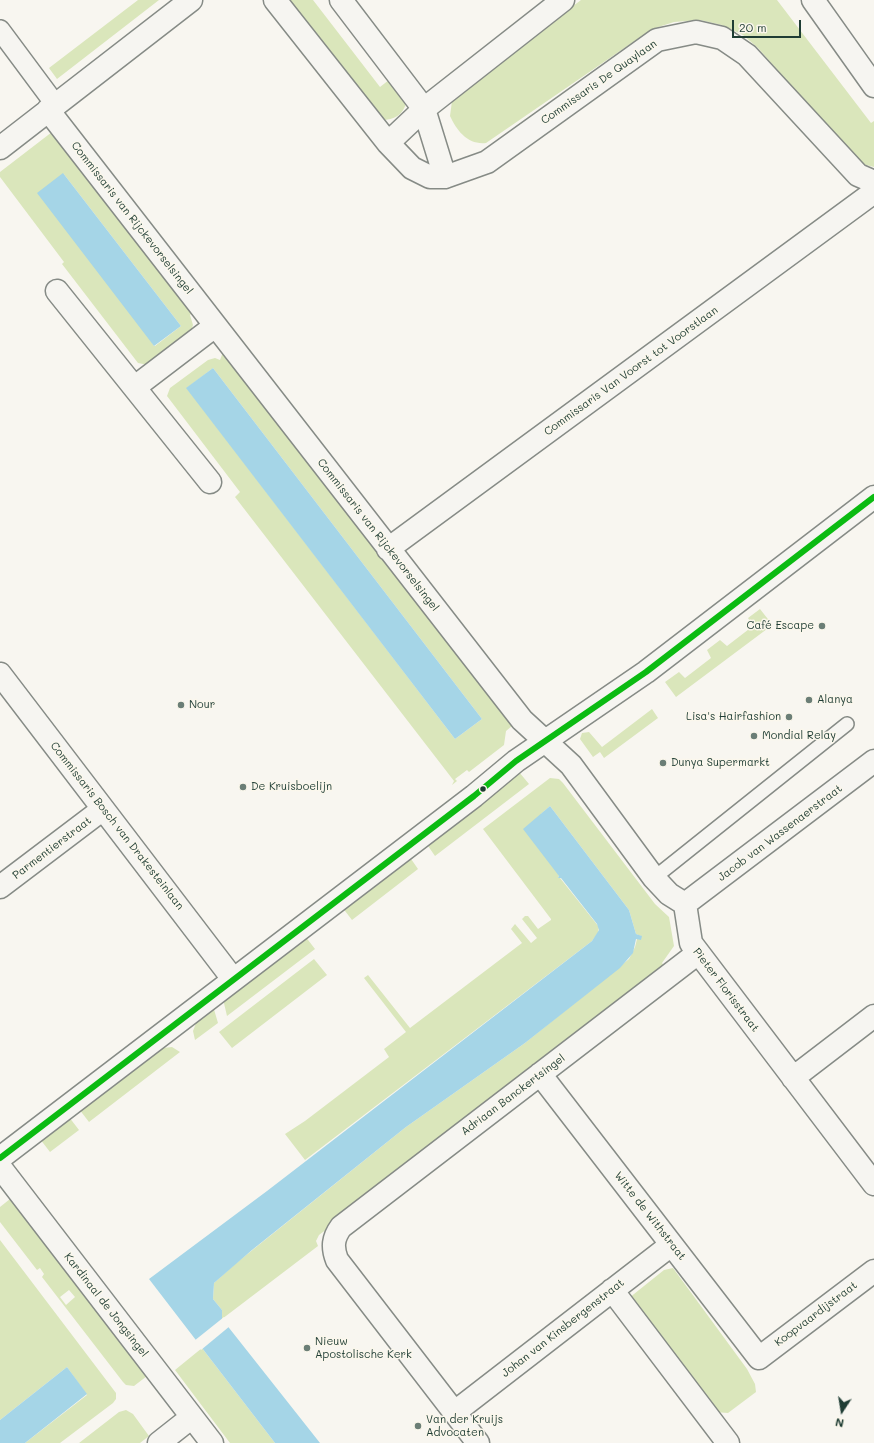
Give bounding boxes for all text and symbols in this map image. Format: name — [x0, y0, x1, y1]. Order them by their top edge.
scale bar — [734, 12, 803, 38]
text: 20 m — [739, 19, 767, 35]
street label: Commissaris De Quaylaan — [539, 37, 659, 127]
street label: Commissaris van Rijckevorselsingel — [68, 139, 196, 297]
street label: Commissaris Van Voorst tot Voorstlaan — [542, 303, 720, 439]
street label: Commissaris van Rijckevorselsingel — [314, 456, 442, 614]
place label: Café Escape — [747, 619, 814, 633]
marker: Café Escape — [817, 621, 827, 631]
place label: Alanya — [817, 693, 853, 707]
marker: Alanya — [804, 695, 814, 705]
place label: Nour — [189, 698, 215, 712]
marker: Nour — [176, 700, 186, 710]
place label: Lisa's Hairfashion — [686, 710, 781, 724]
marker: Lisa's Hairfashion — [784, 712, 794, 722]
place label: Mondial Relay — [762, 729, 836, 743]
marker: Mondial Relay — [749, 731, 759, 741]
street label: Commissaris Bosch van Drakesteinlaan — [47, 739, 187, 913]
place label: Dunya Supermarkt — [671, 756, 770, 770]
marker: Dunya Supermarkt — [658, 758, 668, 768]
place label: De Kruisboelijn — [251, 780, 332, 794]
marker: De Kruisboelijn — [238, 782, 248, 792]
street label: Jacob van Wassenaerstraat — [715, 782, 845, 884]
unlabelled marker — [478, 784, 488, 794]
street label: Parmentierstraat — [10, 814, 94, 882]
street label: Pieter Florisstraat — [690, 945, 762, 1035]
street label: Adriaan Banckertsingel — [458, 1052, 568, 1138]
street label: Witte de Withstraat — [611, 1169, 689, 1263]
street label: Kardinaal de Jongsingel — [61, 1250, 151, 1360]
street label: Johan van Kinsbergenstraat — [499, 1276, 627, 1380]
street label: Koopvaardijstraat — [772, 1279, 860, 1349]
place label: Nieuw Apostolische Kerk — [315, 1335, 412, 1361]
marker: Nieuw Apostolische Kerk — [302, 1343, 312, 1353]
north arrow — [822, 1391, 862, 1431]
place label: Van der Kruijs Advocaten — [426, 1413, 503, 1439]
text: N — [834, 1415, 845, 1431]
marker: Van der Kruijs Advocaten — [413, 1421, 423, 1431]

